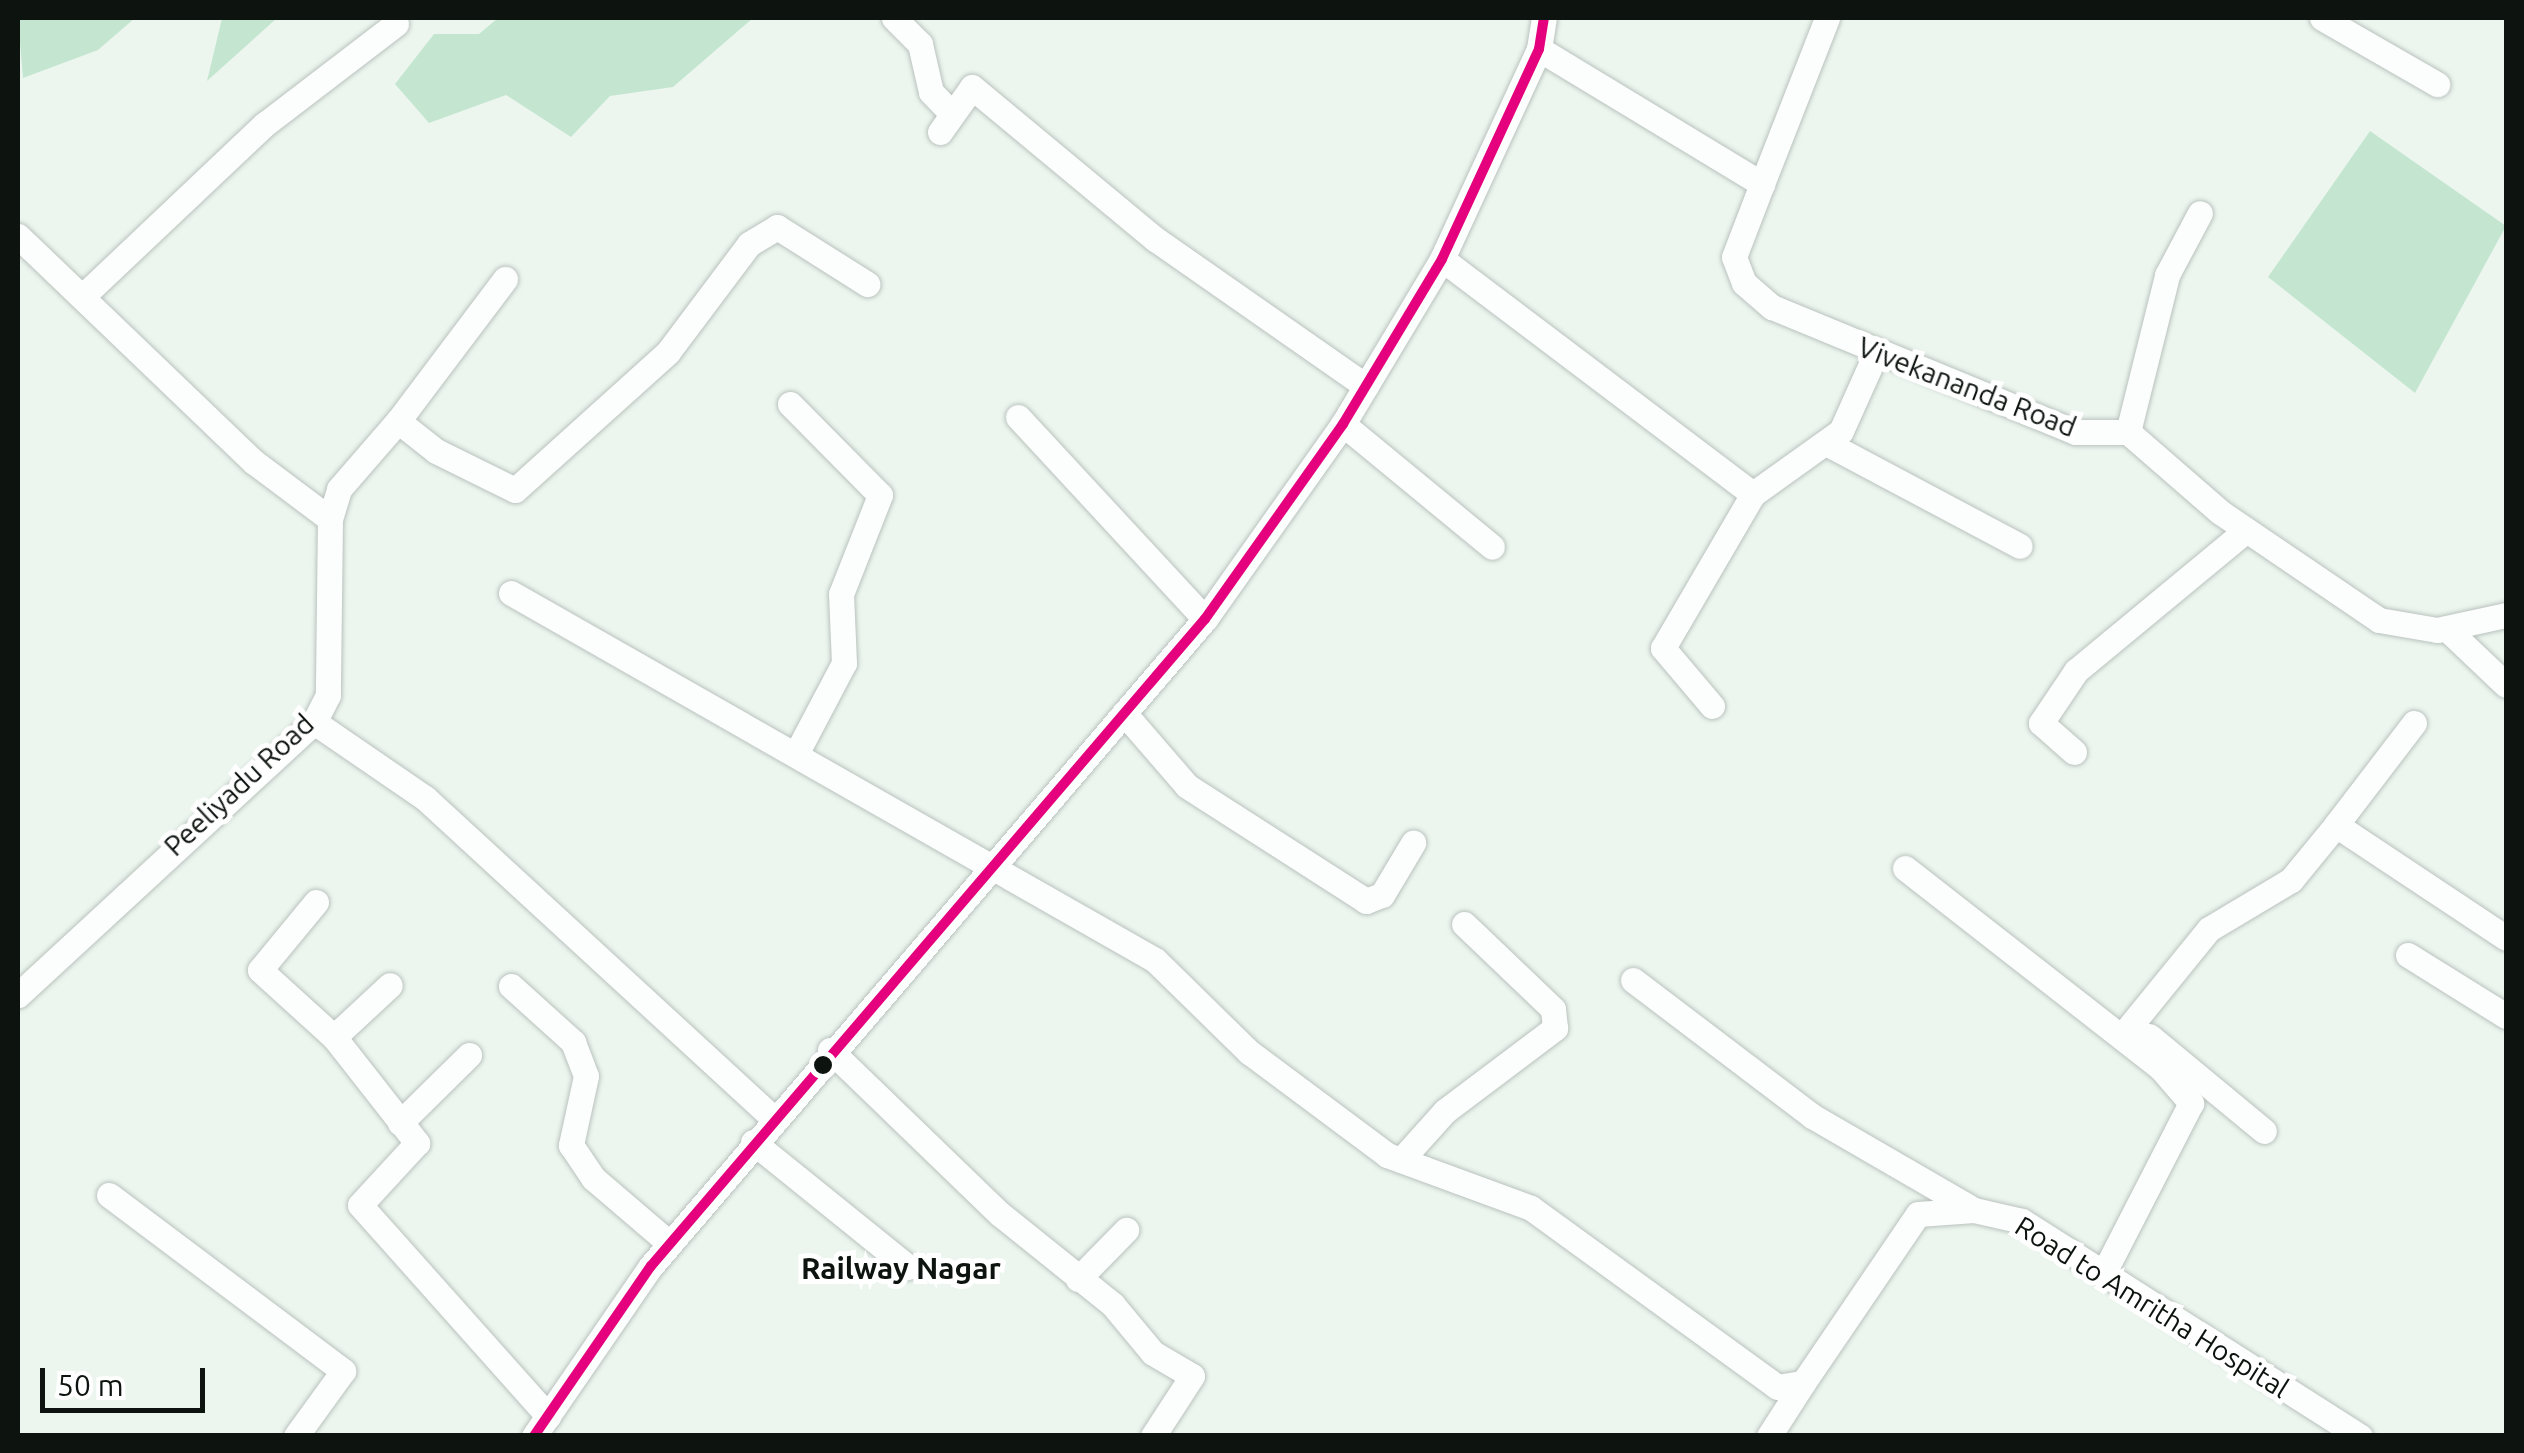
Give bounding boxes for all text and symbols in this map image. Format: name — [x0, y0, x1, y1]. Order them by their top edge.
street label: Vivekananda Road — [1853, 330, 2081, 444]
street label: Peeliyadu Road — [157, 707, 321, 863]
unlabelled marker — [813, 1055, 833, 1075]
street label: Road to Amritha Hospital — [2009, 1209, 2295, 1405]
district label: Railway Nagar — [801, 1250, 1001, 1286]
scale bar — [45, 1348, 210, 1410]
text: 50 m — [57, 1368, 124, 1402]

